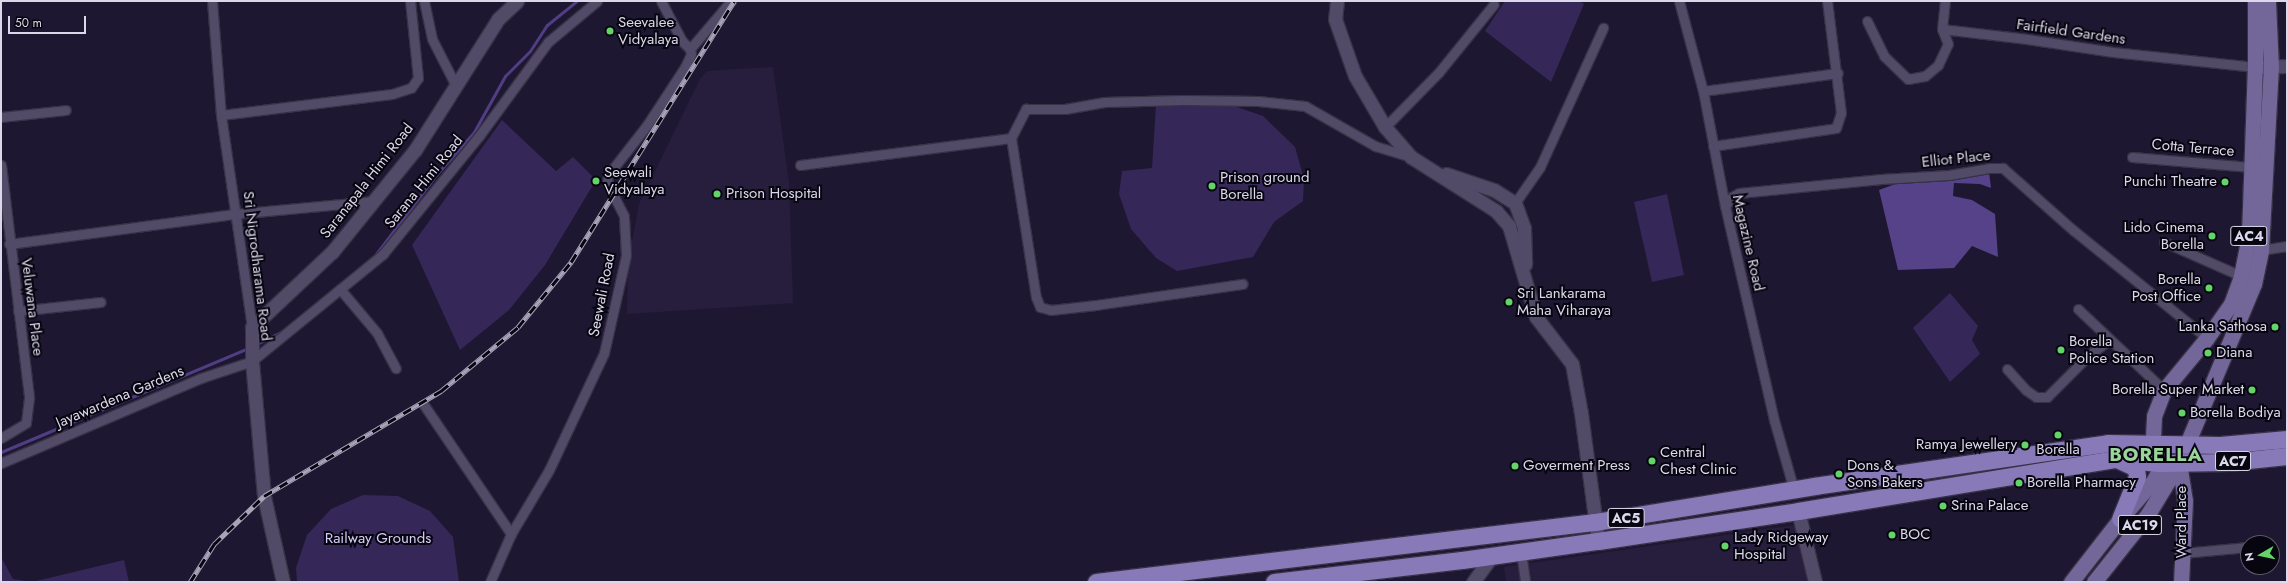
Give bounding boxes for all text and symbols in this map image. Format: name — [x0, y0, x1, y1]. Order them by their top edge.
scale bar — [10, 8, 88, 34]
place label: Seevalee Vidyalaya — [618, 13, 679, 48]
text: 50 m — [15, 14, 42, 32]
street label: Fairfield Gardens — [2015, 15, 2127, 49]
marker: Seevalee Vidyalaya — [605, 26, 615, 36]
street label: Saranapala Himi Road — [317, 120, 417, 242]
street label: Sarana Himi Road — [381, 132, 467, 232]
street label: Cotta Terrace — [2151, 135, 2235, 161]
street label: Elliot Place — [1921, 146, 1991, 172]
place label: Seewali Vidyalaya — [604, 163, 665, 198]
place label: Prison ground Borella — [1220, 168, 1310, 203]
place label: Punchi Theatre — [2124, 173, 2217, 191]
marker: Seewali Vidyalaya — [591, 176, 601, 186]
marker: Punchi Theatre — [2220, 177, 2230, 187]
marker: Prison ground Borella — [1207, 181, 1217, 191]
place label: Prison Hospital — [726, 185, 821, 203]
marker: Prison Hospital — [711, 188, 723, 200]
street label: Sri Nigrodharama Road — [239, 190, 275, 342]
street label: Magazine Road — [1728, 193, 1768, 293]
place label: Lido Cinema Borella — [2123, 218, 2204, 253]
road number: AC4 — [2230, 224, 2268, 248]
marker: Lido Cinema Borella — [2207, 231, 2217, 241]
street label: Seewali Road — [585, 252, 619, 338]
street label: Veluwana Place — [17, 257, 47, 357]
place label: Borella Post Office — [2132, 270, 2201, 305]
marker: Borella Post Office — [2204, 283, 2214, 293]
place label: Sri Lankarama Maha Viharaya — [1517, 284, 1611, 319]
marker: Sri Lankarama Maha Viharaya — [1504, 297, 1514, 307]
place label: Lanka Sathosa — [2178, 318, 2267, 336]
marker: Lanka Sathosa — [2270, 322, 2280, 332]
place label: Borella Police Station — [2069, 332, 2154, 367]
place label: Diana — [2216, 344, 2252, 362]
marker: Borella Police Station — [2056, 345, 2066, 355]
marker: Diana — [2203, 348, 2213, 358]
street label: Jayawardena Gardens — [53, 362, 187, 432]
place label: Borella Super Market — [2112, 381, 2244, 399]
marker: Borella Super Market — [2247, 385, 2257, 395]
place label: Borella Bodiya — [2190, 404, 2281, 422]
marker: Borella Bodiya — [2177, 408, 2187, 418]
marker: Borella — [2053, 430, 2063, 440]
place label: Ramya Jewellery — [1916, 436, 2017, 454]
marker: Ramya Jewellery — [2020, 440, 2030, 450]
place label: Borella — [2036, 441, 2080, 459]
place label: Central Chest Clinic — [1660, 443, 1737, 478]
district label: BORELLA — [2109, 444, 2203, 466]
road number: AC7 — [2215, 449, 2251, 473]
marker: Central Chest Clinic — [1647, 456, 1657, 466]
place label: Dons & Sons Bakers — [1847, 456, 1923, 491]
place label: Goverment Press — [1523, 457, 1630, 475]
marker: Goverment Press — [1510, 461, 1520, 471]
marker: Dons & Sons Bakers — [1834, 469, 1844, 479]
place label: Borella Pharmacy — [2027, 474, 2136, 492]
marker: Borella Pharmacy — [2014, 478, 2024, 488]
street label: Ward Place — [2173, 486, 2191, 558]
place label: Srina Palace — [1951, 497, 2028, 515]
marker: Srina Palace — [1938, 501, 1948, 511]
road number: AC5 — [1607, 506, 1645, 530]
road number: AC19 — [2117, 513, 2163, 537]
place label: BOC — [1900, 526, 1930, 544]
place label: Lady Ridgeway Hospital — [1734, 528, 1828, 563]
park label: Railway Grounds — [325, 530, 431, 548]
marker: BOC — [1887, 530, 1897, 540]
north arrow — [2240, 535, 2280, 575]
marker: Lady Ridgeway Hospital — [1719, 540, 1731, 552]
text: N — [2241, 551, 2258, 562]

